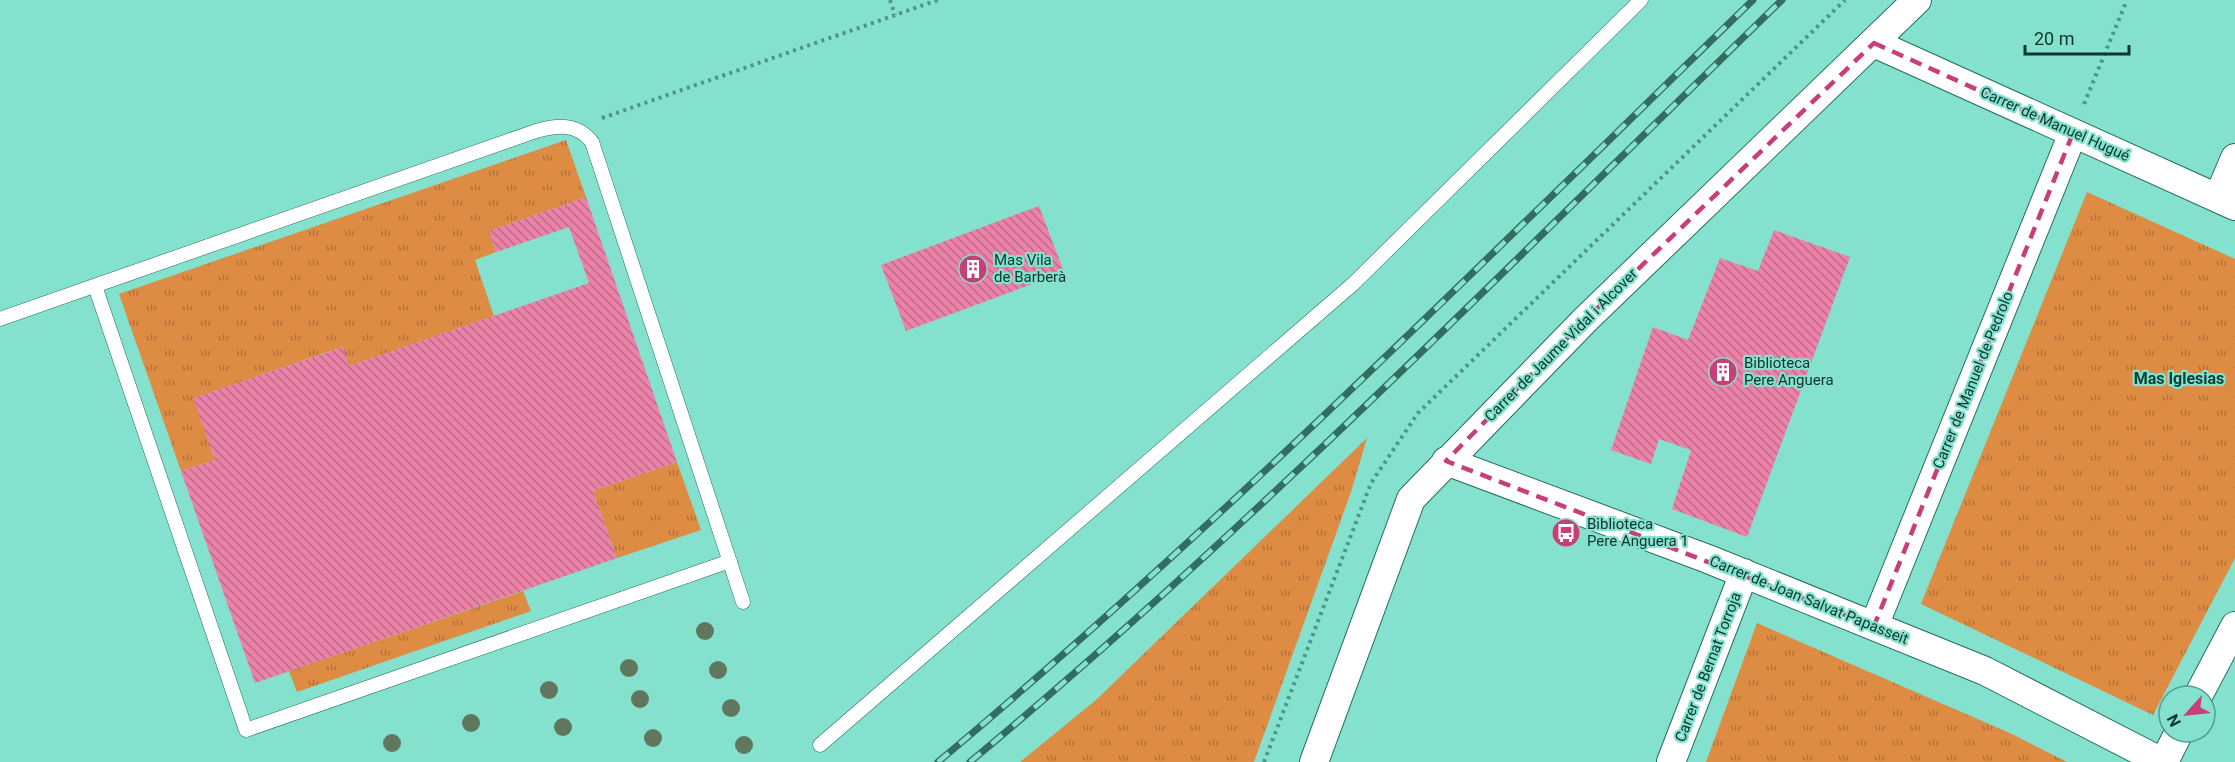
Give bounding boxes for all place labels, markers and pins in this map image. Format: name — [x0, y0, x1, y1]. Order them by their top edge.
place label: Mas Vila de Barberà — [994, 251, 1066, 286]
building icon: Mas Vila de Barberà — [957, 253, 989, 285]
place label: Biblioteca Pere Anguera — [1744, 354, 1834, 389]
building icon: Biblioteca Pere Anguera — [1707, 356, 1739, 388]
place label: Biblioteca Pere Anguera 1 — [1587, 515, 1689, 550]
bus stop icon: Biblioteca Pere Anguera 1 — [1550, 517, 1582, 549]

